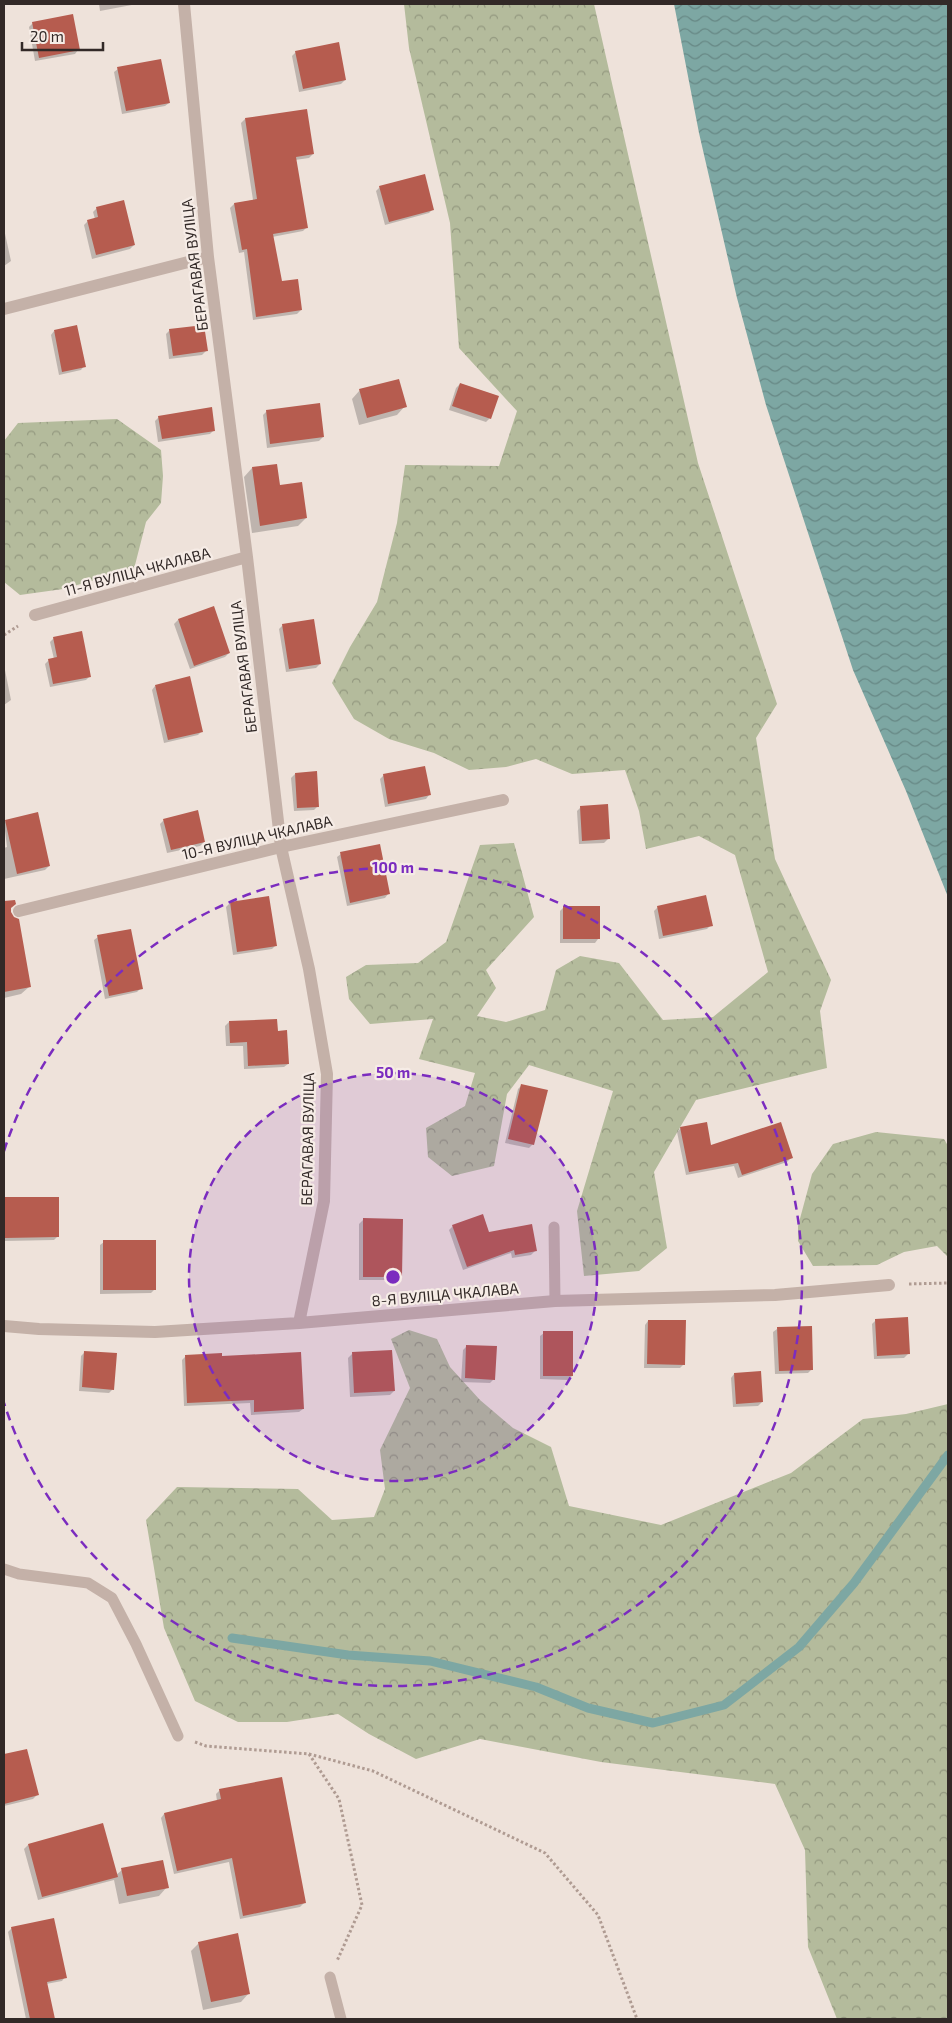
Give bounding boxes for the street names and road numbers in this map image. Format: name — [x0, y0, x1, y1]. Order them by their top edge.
street label: БЕРАГАВАЯ ВУЛІЦА — [177, 197, 211, 332]
street label: 11-Я ВУЛІЦА ЧКАЛАВА — [62, 543, 213, 599]
street label: БЕРАГАВАЯ ВУЛІЦА — [226, 599, 260, 734]
street label: 10-Я ВУЛІЦА ЧКАЛАВА — [180, 811, 334, 863]
street label: БЕРАГАВАЯ ВУЛІЦА — [297, 1072, 317, 1206]
street label: 8-Я ВУЛІЦА ЧКАЛАВА — [371, 1279, 520, 1309]

